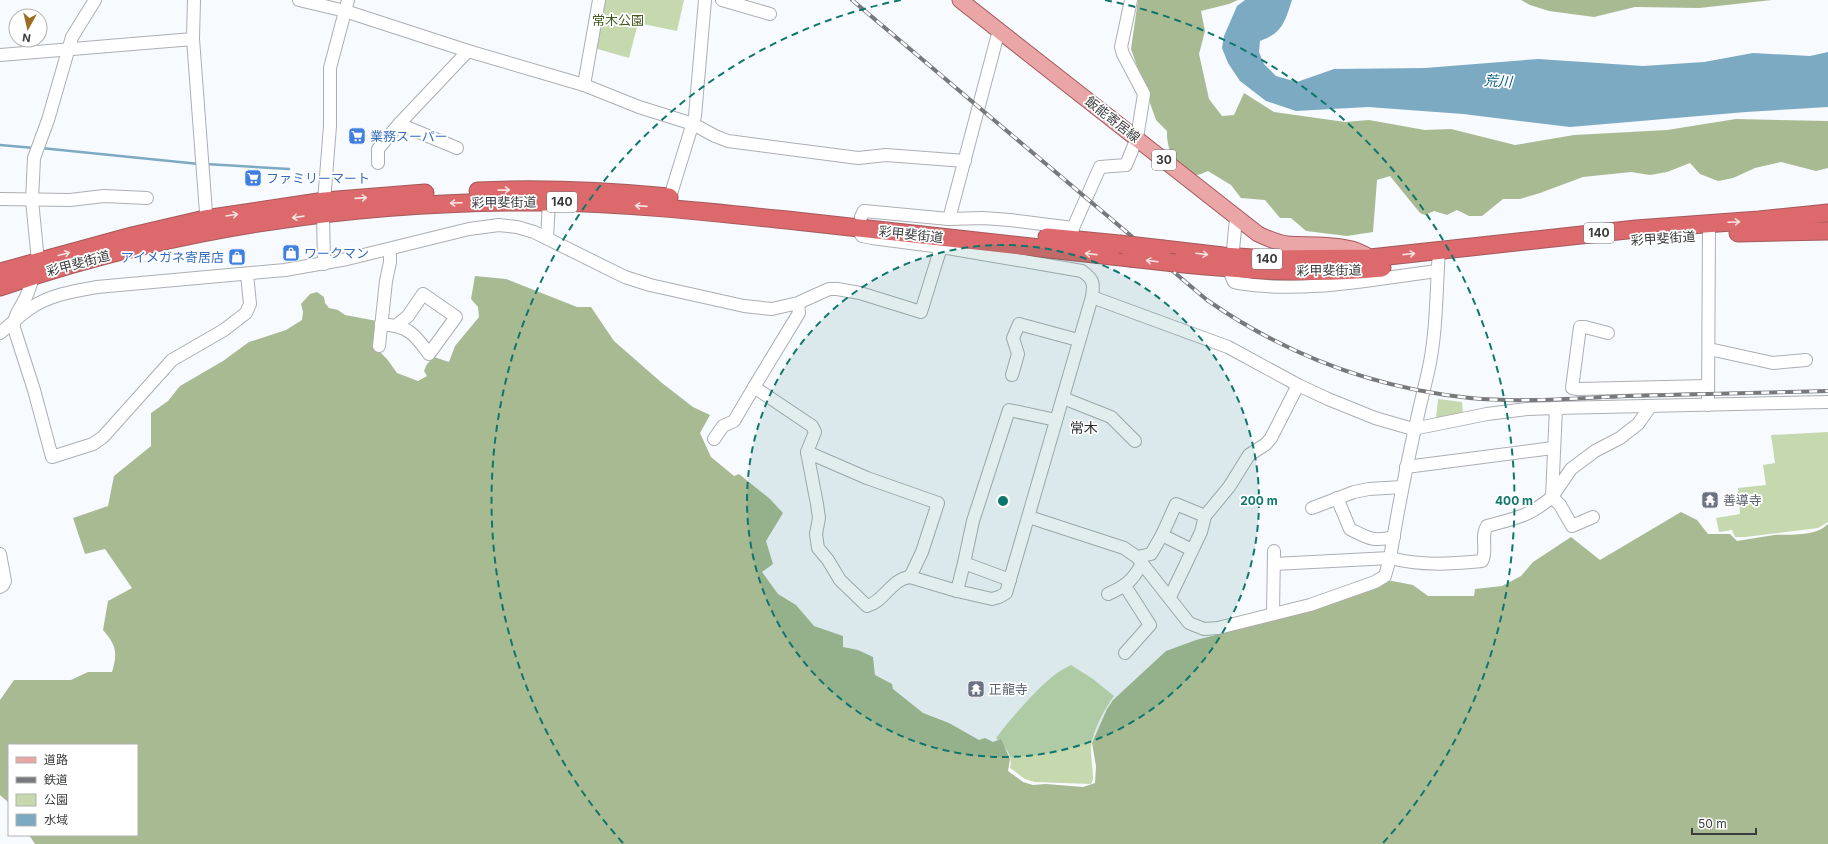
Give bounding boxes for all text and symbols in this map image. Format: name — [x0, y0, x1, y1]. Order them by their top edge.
north arrow — [8, 8, 48, 48]
park label: 常木公園 — [592, 12, 644, 28]
text: N — [21, 30, 32, 45]
water label: 荒川 — [1484, 71, 1514, 90]
street label: 飯能寄居線 — [1082, 93, 1144, 145]
supermarket icon: 業務スーパー — [347, 126, 367, 146]
place label: 業務スーパー — [370, 128, 448, 144]
road number: 30 — [1152, 150, 1176, 170]
supermarket icon: ファミリーマート — [243, 168, 263, 188]
place label: ファミリーマート — [266, 170, 370, 186]
one-way arrow — [497, 186, 510, 194]
road number: 140 — [547, 192, 577, 212]
street label: 彩甲斐街道 — [471, 193, 537, 211]
one-way arrow — [354, 194, 367, 201]
one-way arrow — [450, 199, 463, 207]
one-way arrow — [635, 203, 648, 210]
one-way arrow — [225, 210, 238, 218]
one-way arrow — [292, 213, 305, 221]
one-way arrow — [1727, 218, 1740, 225]
street label: 彩甲斐街道 — [878, 223, 944, 245]
road number: 140 — [1584, 223, 1614, 243]
street label: 彩甲斐街道 — [1630, 228, 1696, 248]
shop icon: ワークマン — [281, 243, 301, 263]
place label: ワークマン — [304, 245, 369, 261]
street label: 彩甲斐街道 — [45, 247, 111, 279]
shop icon: アイメガネ寄居店 — [227, 247, 247, 267]
place label: アイメガネ寄居店 — [121, 249, 224, 265]
road number: 140 — [1252, 249, 1282, 269]
one-way arrow — [58, 250, 71, 258]
one-way arrow — [1085, 250, 1098, 257]
one-way arrow — [1195, 250, 1208, 257]
one-way arrow — [1402, 250, 1415, 258]
one-way arrow — [1146, 257, 1159, 264]
street label: 彩甲斐街道 — [1296, 261, 1362, 279]
district label: 常木 — [1070, 419, 1098, 436]
temple icon: 善導寺 — [1700, 490, 1720, 510]
place label: 善導寺 — [1723, 492, 1762, 508]
text: 200 m — [1240, 493, 1278, 508]
text: 400 m — [1495, 493, 1533, 508]
centre of rings — [996, 494, 1010, 508]
temple icon: 正龍寺 — [966, 679, 986, 699]
place label: 正龍寺 — [989, 681, 1028, 697]
legend — [8, 744, 138, 836]
text: 道路 — [44, 752, 68, 767]
text: 鉄道 — [44, 772, 68, 787]
text: 公園 — [44, 792, 68, 807]
scale bar — [1692, 810, 1756, 836]
text: 水域 — [44, 812, 68, 827]
text: 50 m — [1698, 816, 1727, 831]

